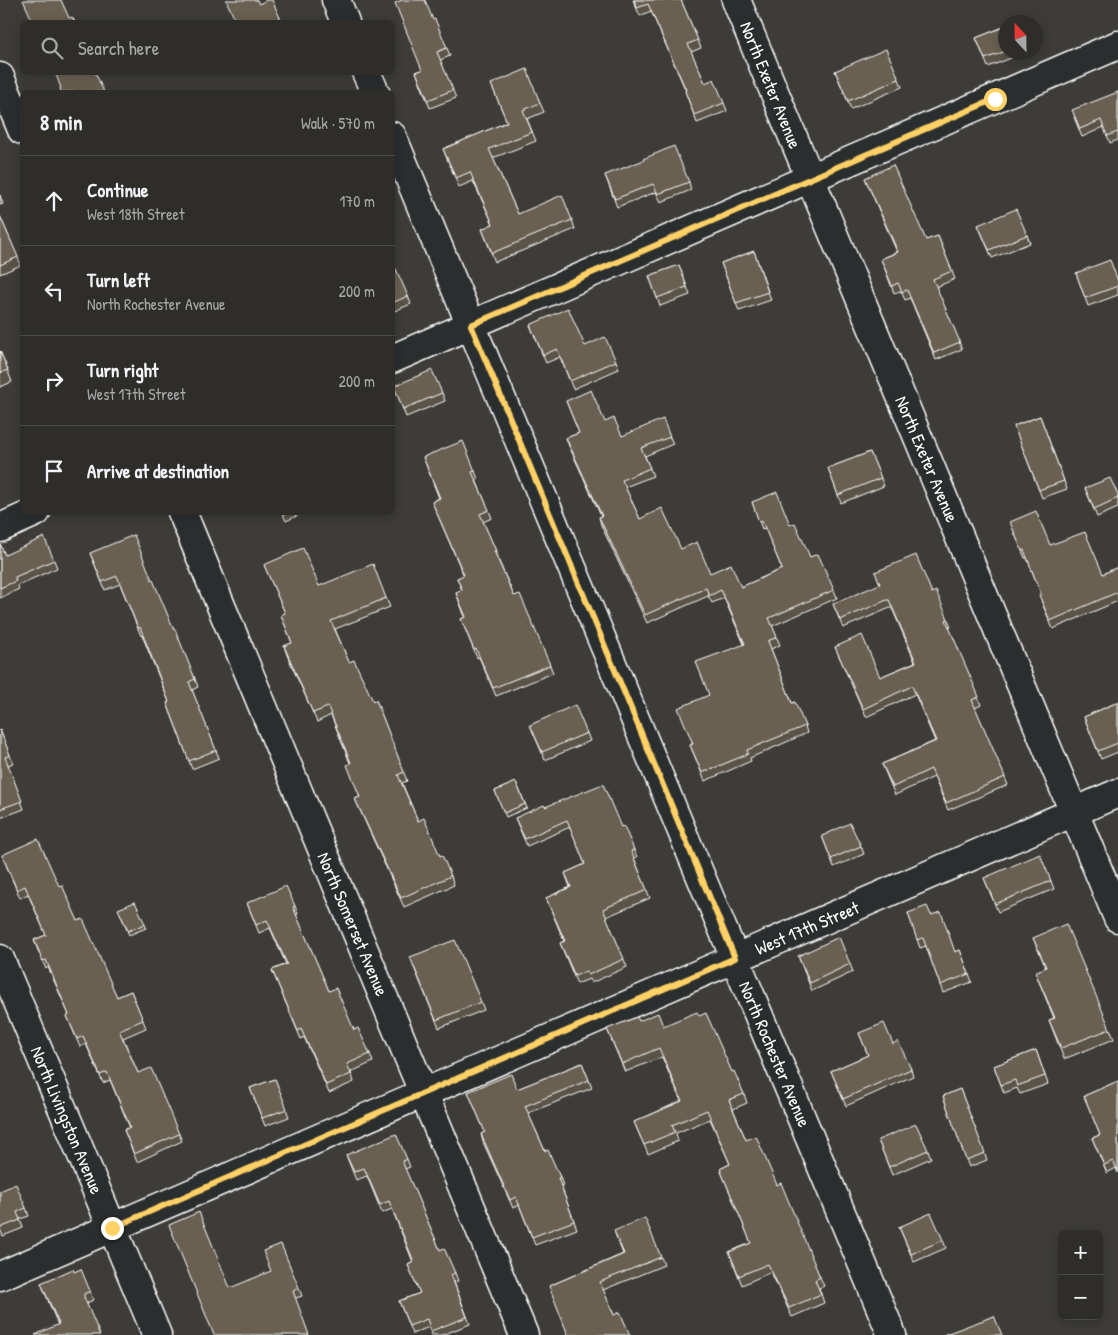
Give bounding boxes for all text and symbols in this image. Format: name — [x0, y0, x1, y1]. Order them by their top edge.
north arrow — [998, 15, 1043, 60]
street label: North Exeter Avenue — [734, 18, 808, 152]
search box — [20, 20, 395, 75]
icon: search — [38, 34, 66, 62]
text: Search here — [78, 35, 159, 61]
route start — [984, 88, 1007, 111]
text: 8 min — [40, 108, 82, 137]
text: Walk · 570 m — [301, 112, 375, 134]
text: Continue — [87, 177, 148, 203]
icon: ahead — [40, 187, 68, 215]
text: 170 m — [340, 190, 375, 212]
text: West 18th Street — [87, 203, 184, 225]
text: Turn left — [87, 267, 150, 293]
icon: left — [40, 277, 68, 305]
text: 200 m — [339, 280, 375, 302]
text: North Rochester Avenue — [87, 293, 225, 315]
text: Turn right — [87, 357, 158, 383]
icon: right — [40, 367, 68, 395]
text: 200 m — [339, 370, 375, 392]
text: West 17th Street — [87, 383, 185, 405]
street label: North Exeter Avenue — [889, 392, 965, 526]
icon: arrive — [40, 457, 68, 485]
text: Arrive at destination — [87, 458, 229, 484]
street label: North Somerset Avenue — [311, 848, 395, 1000]
street label: West 17th Street — [751, 895, 864, 961]
street label: North Rochester Avenue — [733, 977, 817, 1131]
street label: North Livingston Avenue — [25, 1042, 109, 1198]
route end — [101, 1217, 124, 1240]
map controls — [1058, 1230, 1103, 1320]
button: + — [1058, 1230, 1103, 1275]
button: − — [1058, 1275, 1103, 1320]

